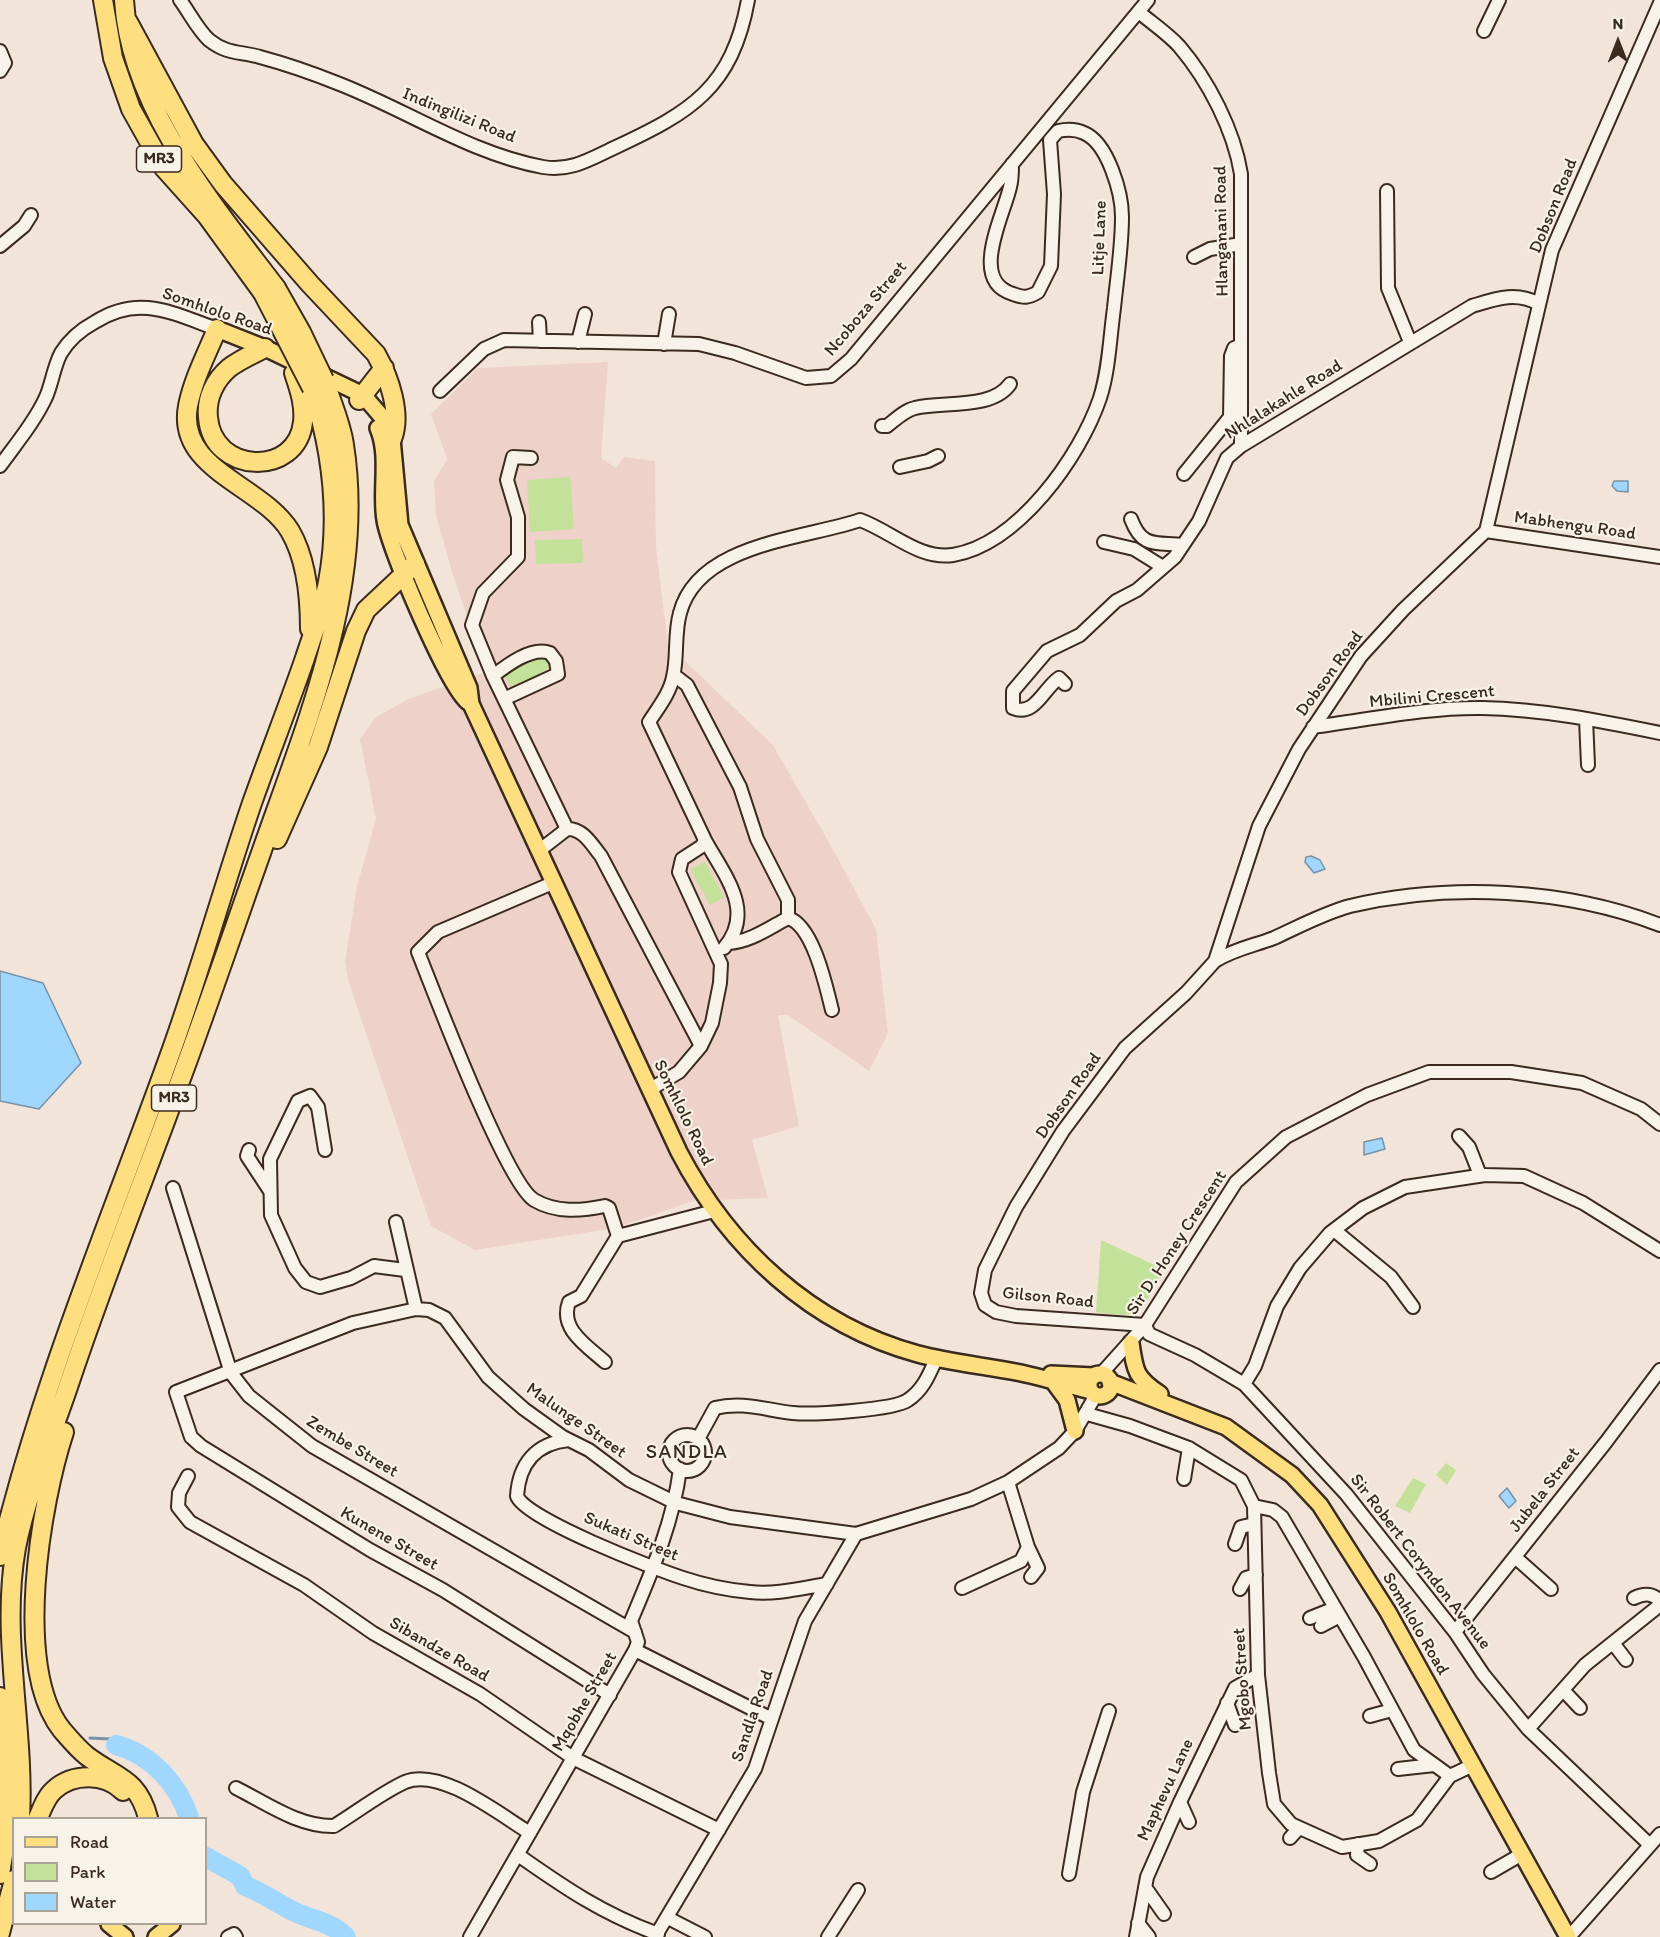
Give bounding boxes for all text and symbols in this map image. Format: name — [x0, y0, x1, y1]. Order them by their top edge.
north arrow — [1588, 12, 1648, 72]
text: N — [1613, 14, 1623, 33]
street label: Indingilizi Road — [399, 83, 519, 149]
road number: MR3 — [136, 146, 182, 172]
street label: Dobson Road — [1525, 155, 1583, 257]
street label: Hlanganani Road — [1210, 165, 1234, 297]
street label: Litje Lane — [1088, 200, 1112, 276]
street label: Ncoboza Street — [820, 257, 912, 361]
street label: Somhlolo Road — [159, 283, 275, 341]
street label: Nhlalakahle Road — [1221, 355, 1347, 445]
street label: Mabhengu Road — [1513, 507, 1637, 545]
street label: Dobson Road — [1292, 627, 1368, 721]
street label: Mbilini Crescent — [1368, 681, 1496, 713]
street label: Dobson Road — [1031, 1049, 1107, 1143]
street label: Somhlolo Road — [648, 1057, 718, 1169]
road number: MR3 — [152, 1085, 196, 1111]
street label: Sir D. Honey Crescent — [1122, 1167, 1232, 1319]
street label: Gilson Road — [1001, 1282, 1095, 1314]
street label: Malunge Street — [522, 1378, 630, 1464]
street label: Zembe Street — [302, 1411, 402, 1483]
district label: SANDLA — [646, 1441, 728, 1465]
street label: Jubela Street — [1505, 1443, 1585, 1537]
street label: Sir Robert Coryndon Avenue — [1345, 1470, 1495, 1654]
street label: Kunene Street — [336, 1502, 442, 1576]
street label: Sukati Street — [580, 1507, 682, 1567]
street label: Somhlolo Road — [1377, 1569, 1453, 1679]
street label: Sibandze Road — [385, 1613, 493, 1687]
street label: Mgobo Street — [1229, 1627, 1257, 1731]
street label: Mqobhe Street — [548, 1648, 622, 1756]
street label: Sandla Road — [727, 1667, 779, 1765]
street label: Maphevu Lane — [1133, 1735, 1199, 1845]
legend — [12, 1817, 207, 1925]
text: Road — [70, 1831, 109, 1853]
text: Park — [70, 1861, 105, 1883]
text: Water — [70, 1891, 116, 1913]

